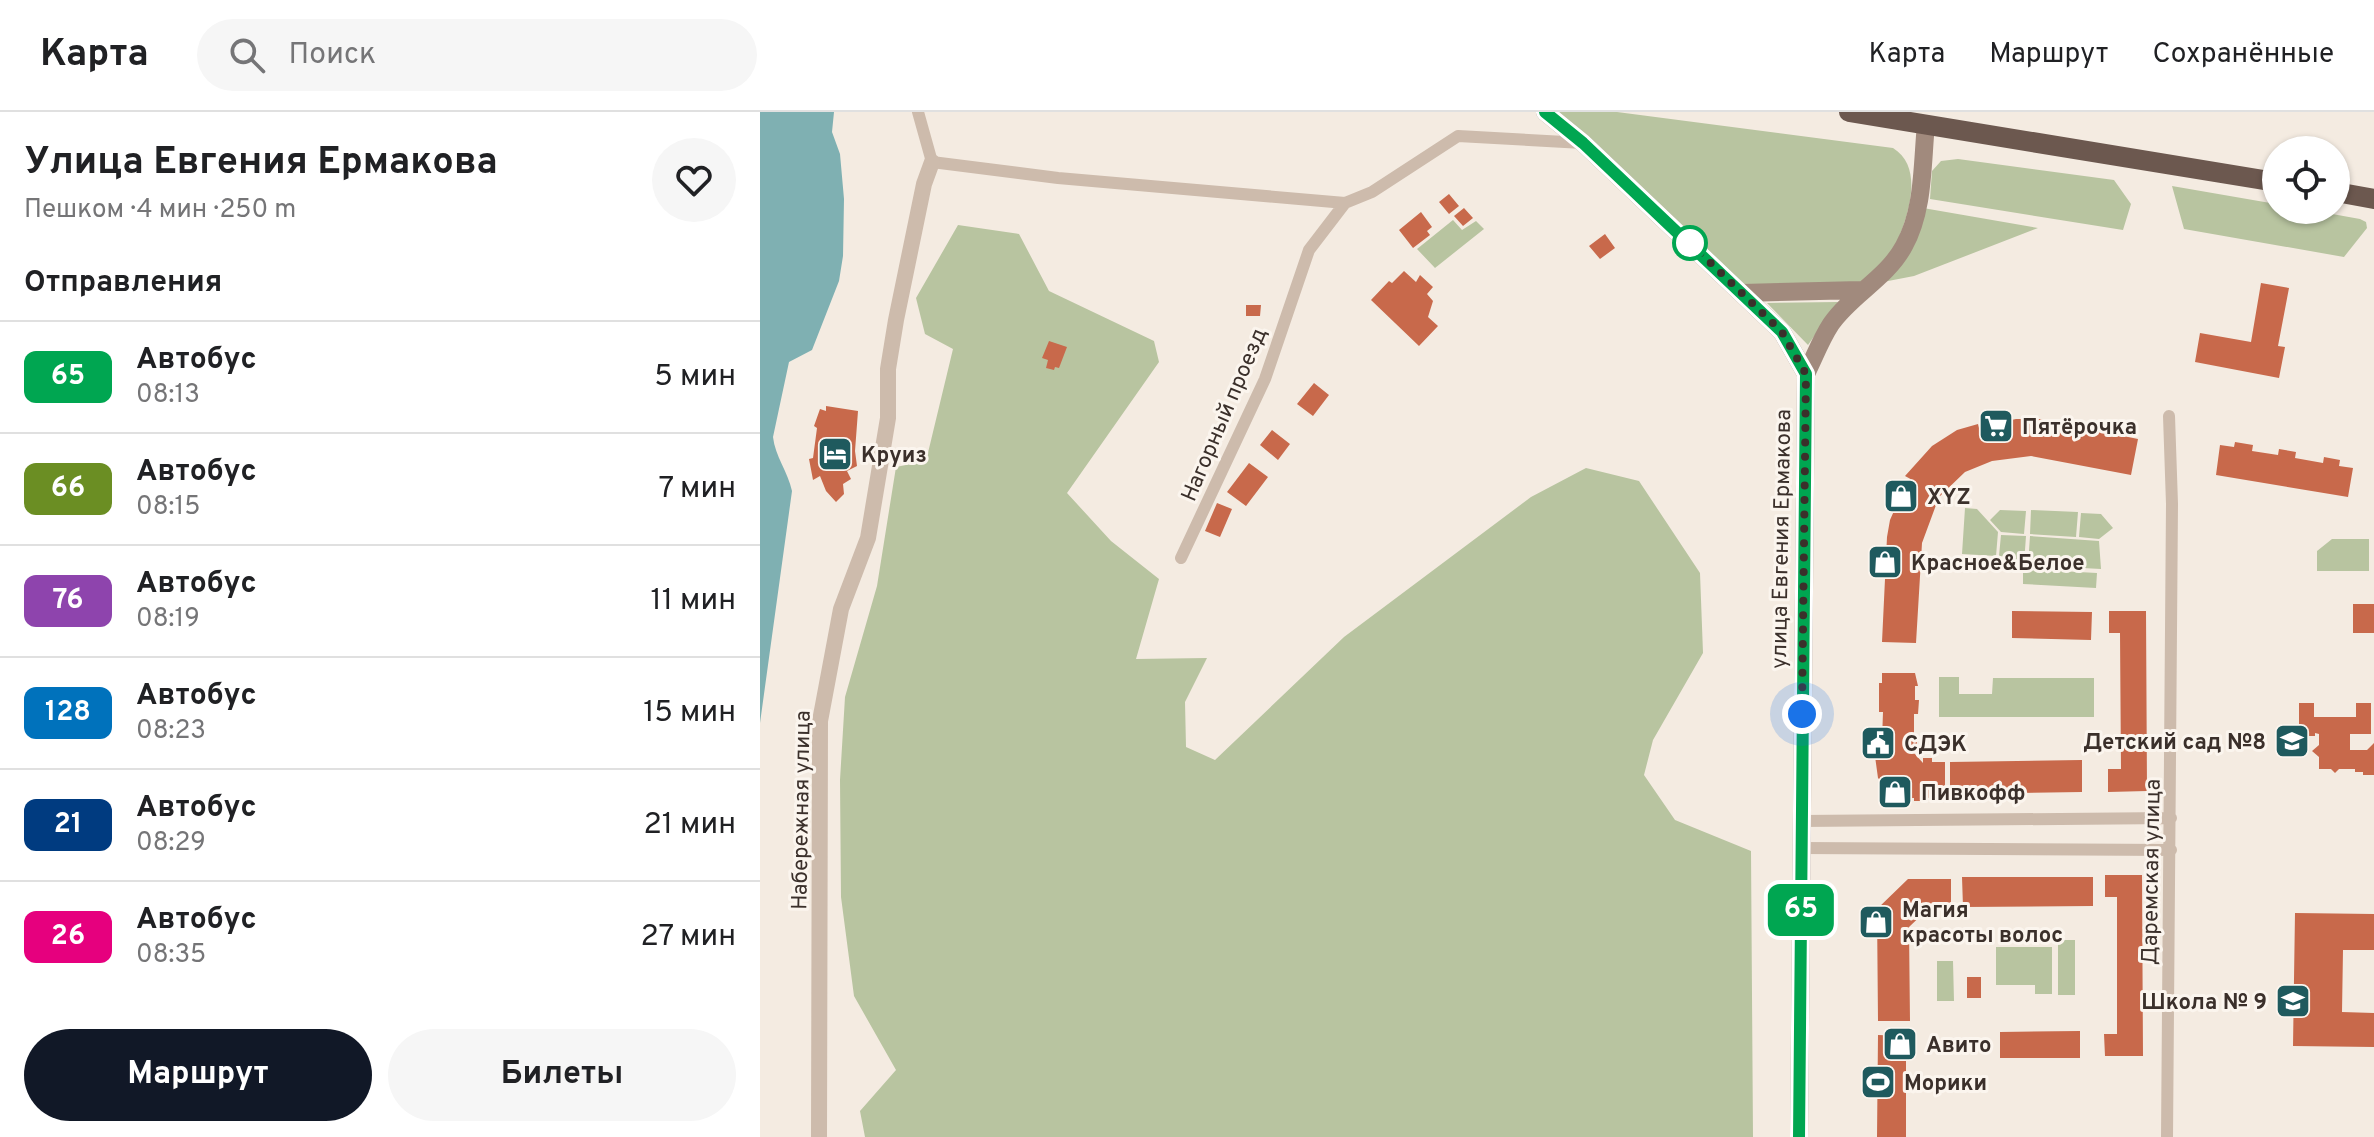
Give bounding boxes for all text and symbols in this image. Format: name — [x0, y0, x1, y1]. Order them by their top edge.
search box — [197, 19, 757, 91]
text: Карта — [40, 31, 149, 80]
icon: search — [225, 33, 269, 77]
text: Поиск — [289, 37, 376, 74]
text: Карта — [1869, 37, 1945, 73]
text: Маршрут — [1989, 37, 2108, 73]
text: Сохранённые — [2152, 37, 2334, 73]
map controls — [2262, 136, 2350, 224]
button: locate — [2262, 136, 2350, 224]
button: heart — [652, 138, 736, 222]
text: Улица Евгения Ермакова — [24, 139, 498, 188]
text: Пешком · 4 мин · 250 m — [24, 194, 296, 227]
unlabelled marker — [1673, 226, 1707, 260]
text: Отправления — [24, 265, 222, 302]
street label: Нагорный проезд — [1177, 324, 1274, 506]
text: Автобус — [136, 342, 257, 379]
text: 65 — [51, 359, 85, 395]
text: 5 мин — [654, 359, 736, 396]
text: 08:13 — [136, 379, 200, 412]
supermarket icon: Пятёрочка — [1977, 407, 2015, 445]
street label: улица Евгения Ермакова — [1767, 409, 1798, 669]
place label: Пятёрочка — [2022, 415, 2137, 442]
hotel icon: Круиз — [816, 435, 854, 473]
place label: Круиз — [861, 443, 927, 470]
text: Автобус — [136, 454, 257, 491]
text: 66 — [51, 471, 85, 507]
text: 7 мин — [659, 471, 736, 508]
shop icon: XYZ — [1882, 477, 1920, 515]
place label: XYZ — [1927, 485, 1971, 512]
text: 08:15 — [136, 491, 200, 524]
shop icon: Красное&Белое — [1866, 543, 1904, 581]
place label: Красное&Белое — [1911, 551, 2084, 578]
text: Автобус — [136, 566, 257, 603]
text: 76 — [53, 583, 83, 619]
text: 11 мин — [651, 583, 736, 620]
text: 08:19 — [136, 603, 200, 636]
text: Автобус — [136, 678, 257, 715]
your location — [1782, 694, 1822, 734]
text: 128 — [45, 695, 91, 731]
text: 15 мин — [643, 695, 736, 732]
street label: Набережная улица — [787, 710, 818, 910]
text: 08:23 — [136, 715, 206, 748]
school or university icon: Детский сад №8 — [2273, 722, 2311, 760]
public building icon: СДЭК — [1859, 724, 1897, 762]
place label: Детский сад №8 — [2083, 730, 2266, 757]
place label: СДЭК — [1904, 732, 1967, 759]
shop icon: Пивкофф — [1876, 773, 1914, 811]
street label: Даремская улица — [2137, 779, 2168, 965]
place label: Пивкофф — [1921, 781, 2026, 808]
text: Автобус — [136, 790, 257, 827]
text: 21 — [54, 807, 82, 843]
text: 21 мин — [643, 807, 736, 844]
text: 08:29 — [136, 827, 206, 860]
line badge: 65 — [1765, 884, 1837, 936]
text: 65 — [1784, 892, 1818, 928]
place label: Магия красоты волос — [1902, 898, 2063, 950]
text: Автобус — [136, 902, 257, 939]
shop icon: Магия красоты волос — [1857, 903, 1895, 941]
text: 26 — [51, 919, 85, 955]
text: 27 мин — [640, 919, 736, 956]
text: 08:35 — [136, 939, 206, 972]
school or university icon: Школа № 9 — [2274, 982, 2312, 1020]
place label: Школа № 9 — [2141, 990, 2267, 1017]
shop icon: Авито — [1881, 1025, 1919, 1063]
button: Маршрут — [24, 1029, 372, 1121]
button: Билеты — [388, 1029, 736, 1121]
place label: Авито — [1926, 1033, 1991, 1060]
sports icon: Морики — [1859, 1063, 1897, 1101]
place label: Морики — [1904, 1071, 1987, 1098]

